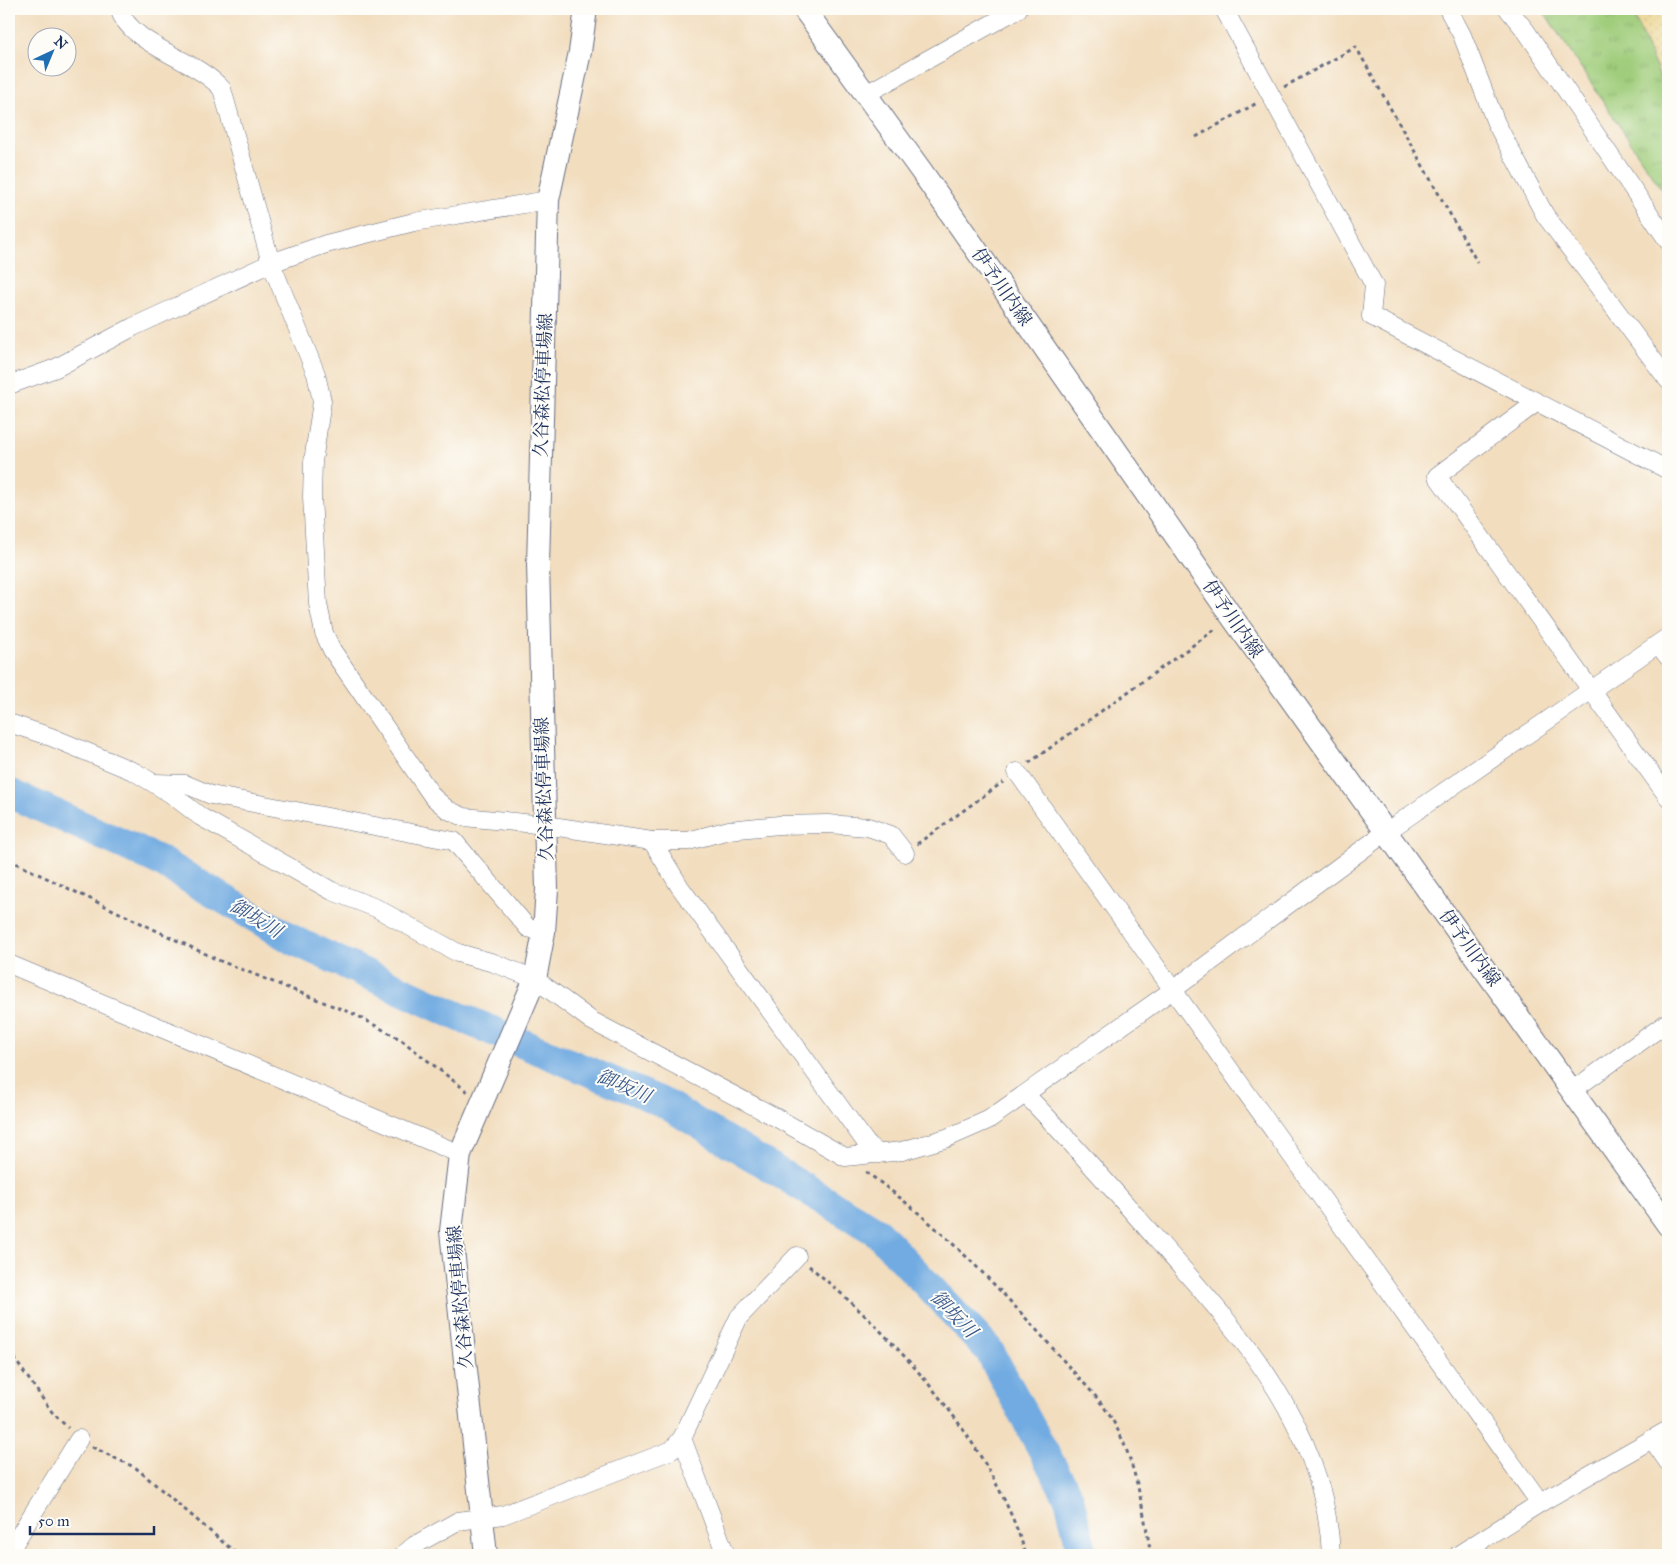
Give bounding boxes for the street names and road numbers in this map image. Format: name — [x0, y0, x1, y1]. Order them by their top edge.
street label: 伊予川内線 — [967, 244, 1037, 330]
street label: 久谷森松停車場線 — [529, 313, 557, 457]
street label: 伊予川内線 — [1198, 576, 1268, 662]
street label: 久谷森松停車場線 — [530, 717, 558, 861]
street label: 伊予川内線 — [1435, 905, 1505, 991]
street label: 久谷森松停車場線 — [443, 1224, 477, 1370]

